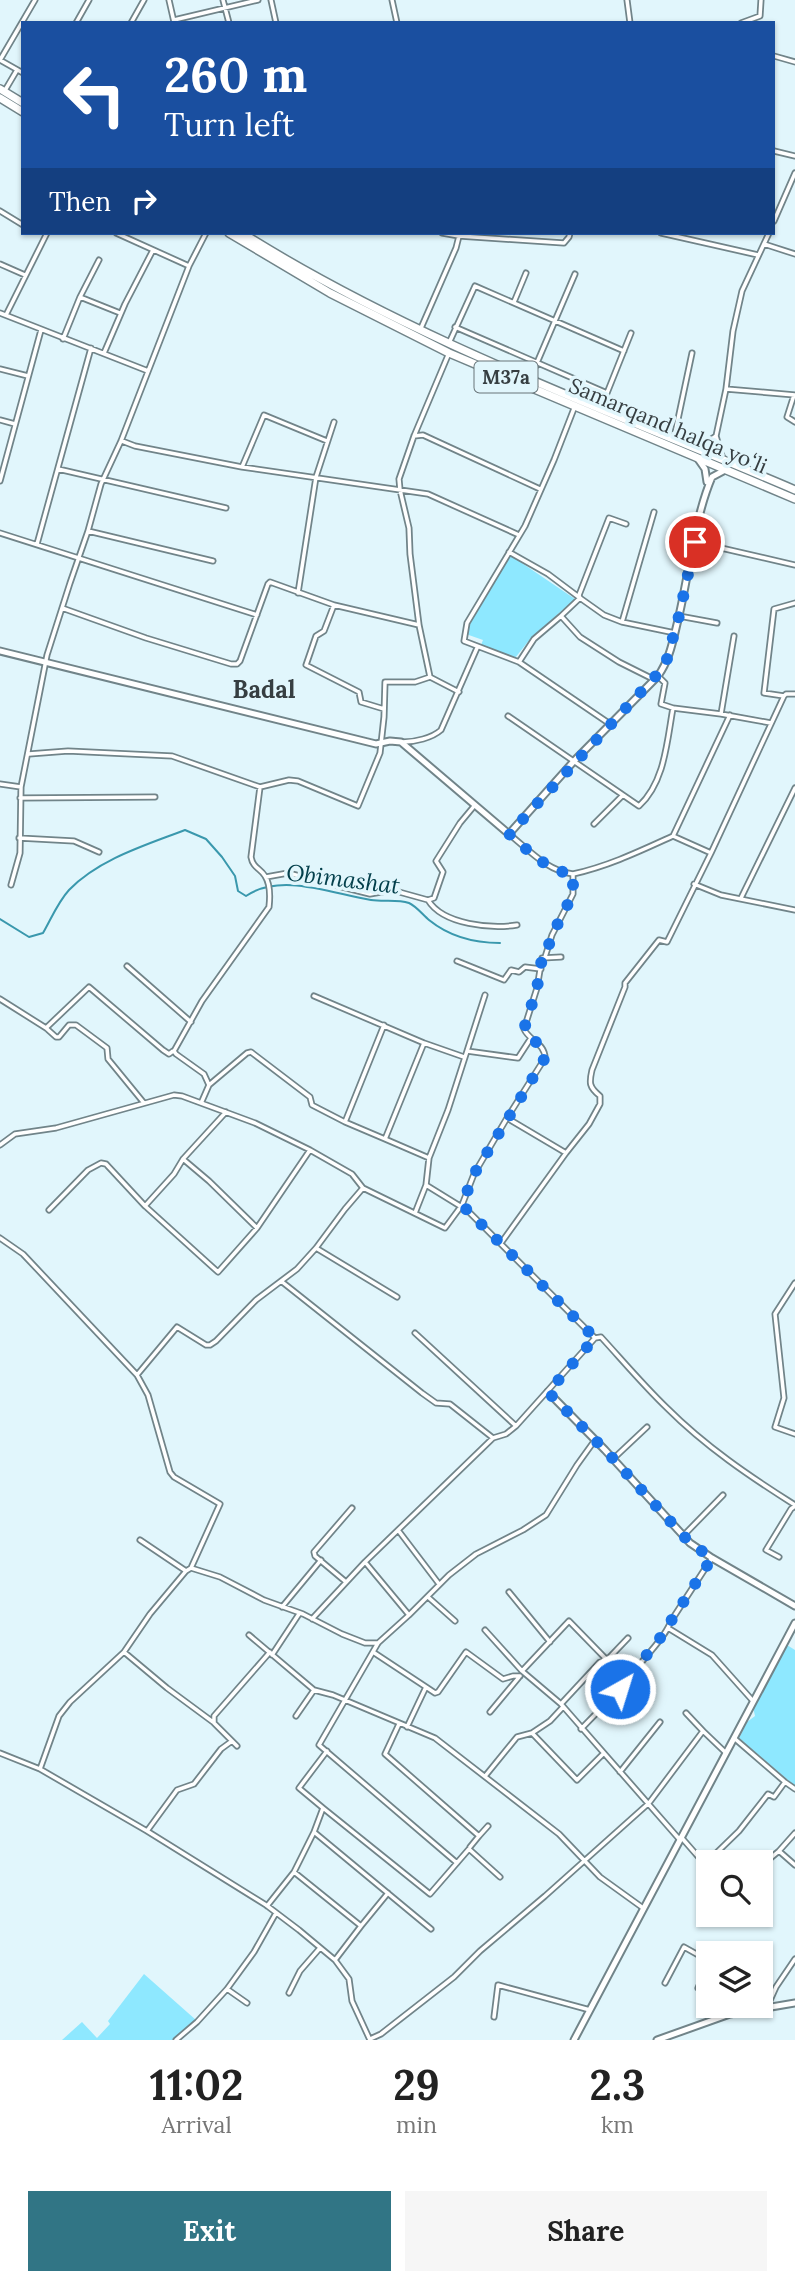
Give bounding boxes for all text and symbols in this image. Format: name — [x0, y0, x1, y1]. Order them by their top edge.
text: 260 m — [164, 43, 307, 105]
icon: left — [49, 49, 140, 140]
text: Turn left — [164, 104, 294, 145]
icon: right — [125, 182, 163, 220]
text: Then — [49, 185, 111, 218]
road number: M37a — [475, 362, 538, 392]
street label: Samarqand halqa yoʻli — [565, 372, 771, 480]
pin — [665, 512, 725, 572]
icon: arrive — [676, 523, 714, 561]
district label: Badal — [233, 674, 295, 705]
water label: Obimashat — [285, 857, 402, 900]
position arrow — [583, 1652, 657, 1726]
map controls — [696, 1850, 773, 2018]
button: search — [696, 1850, 773, 1927]
button: layers — [696, 1941, 773, 2018]
text: 11:02 — [150, 2058, 243, 2112]
text: 29 — [393, 2058, 440, 2112]
text: 2.3 — [590, 2058, 645, 2112]
text: Arrival — [161, 2110, 232, 2139]
text: min — [396, 2110, 437, 2139]
text: km — [601, 2110, 634, 2139]
button: Exit — [28, 2191, 391, 2271]
button: Share — [405, 2191, 767, 2271]

